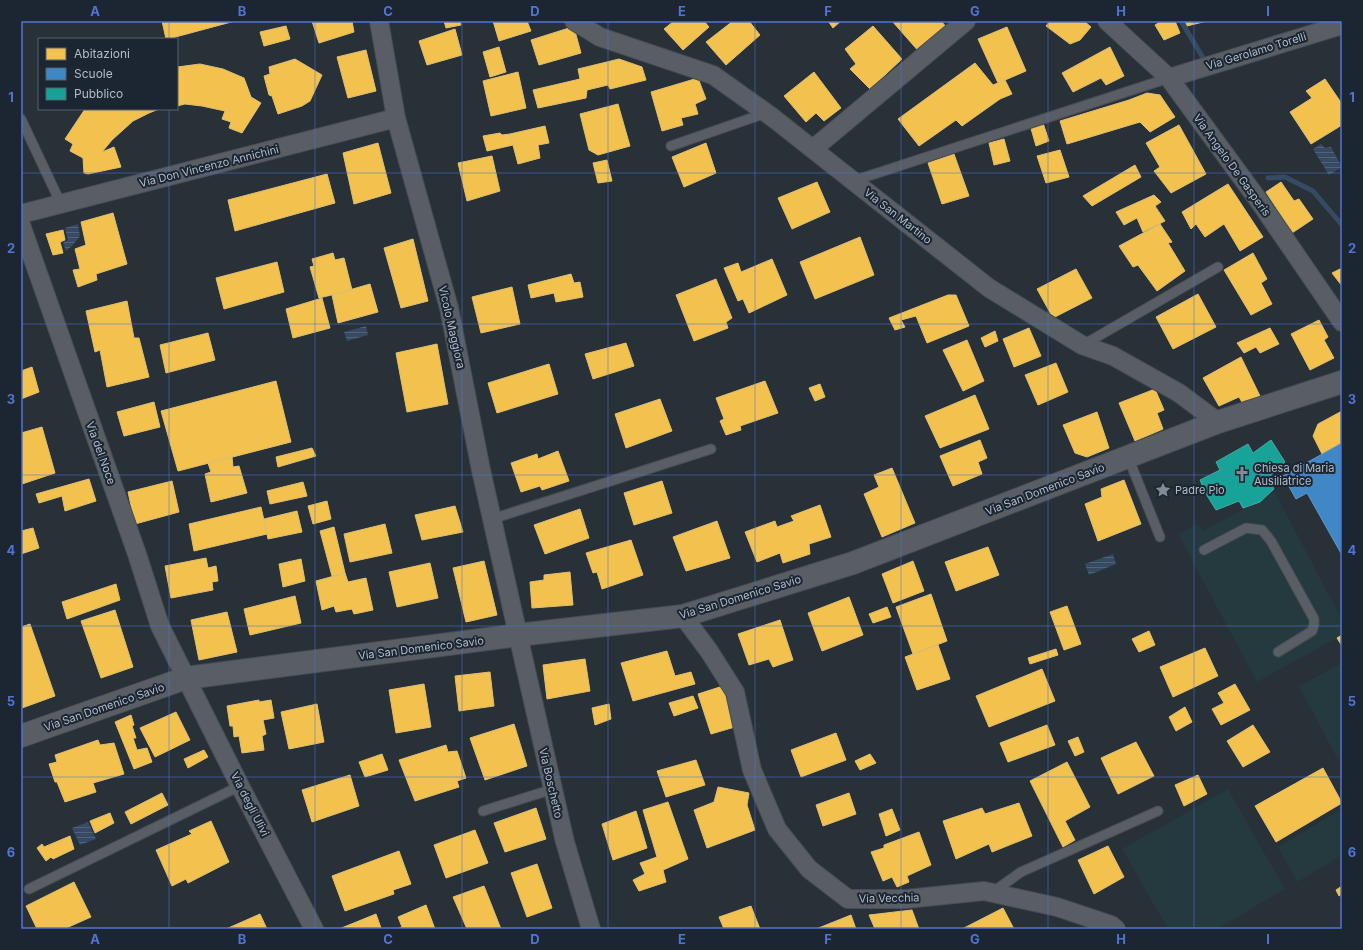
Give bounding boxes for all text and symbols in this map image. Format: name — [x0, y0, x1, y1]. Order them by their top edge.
text: A — [90, 3, 100, 19]
text: B — [238, 3, 247, 19]
text: C — [383, 3, 393, 19]
text: D — [530, 3, 540, 19]
text: E — [678, 3, 686, 19]
text: F — [824, 3, 832, 19]
text: G — [970, 3, 980, 19]
text: H — [1116, 3, 1126, 19]
text: I — [1266, 3, 1270, 19]
street label: Via Gerolamo Torelli — [1204, 29, 1308, 73]
legend — [38, 38, 178, 110]
text: Abitazioni — [74, 46, 130, 61]
text: Scuole — [74, 66, 113, 81]
text: Pubblico — [74, 86, 123, 101]
text: 1 — [8, 89, 14, 105]
text: 1 — [1349, 89, 1355, 105]
street label: Via Angelo De Gasperis — [1190, 111, 1274, 219]
street label: Via Don Vincenzo Annichini — [138, 142, 280, 190]
street label: Via San Martino — [861, 185, 935, 247]
text: 2 — [7, 240, 15, 256]
text: 2 — [1348, 240, 1356, 256]
street label: Vicolo Maggiora — [436, 284, 468, 370]
text: 3 — [7, 391, 15, 407]
text: 3 — [1348, 391, 1356, 407]
street label: Via del Noce — [83, 420, 119, 486]
street label: Via San Domenico Savio — [983, 460, 1107, 518]
place label: Chiesa di Maria Ausiliatrice — [1254, 461, 1334, 488]
church icon: Chiesa di Maria Ausiliatrice — [1233, 465, 1251, 483]
place icon: Padre Pio — [1154, 481, 1172, 499]
place label: Padre Pio — [1175, 483, 1225, 497]
text: 4 — [7, 542, 16, 558]
text: 4 — [1348, 542, 1357, 558]
street label: Via San Domenico Savio — [677, 572, 803, 622]
street label: Via San Domenico Savio — [357, 633, 485, 663]
street label: Via San Domenico Savio — [42, 680, 167, 734]
text: 5 — [7, 693, 15, 709]
text: 5 — [1348, 693, 1356, 709]
street label: Via Boschetto — [536, 746, 566, 820]
street label: Via degli Ulivi — [228, 770, 272, 838]
text: 6 — [7, 844, 15, 860]
text: 6 — [1348, 844, 1356, 860]
street label: Via Vecchia — [858, 890, 920, 906]
text: A — [90, 931, 100, 947]
text: B — [238, 931, 247, 947]
text: C — [383, 931, 393, 947]
text: D — [530, 931, 540, 947]
text: E — [678, 931, 686, 947]
text: F — [824, 931, 832, 947]
text: G — [970, 931, 980, 947]
text: H — [1116, 931, 1126, 947]
text: I — [1266, 931, 1270, 947]

